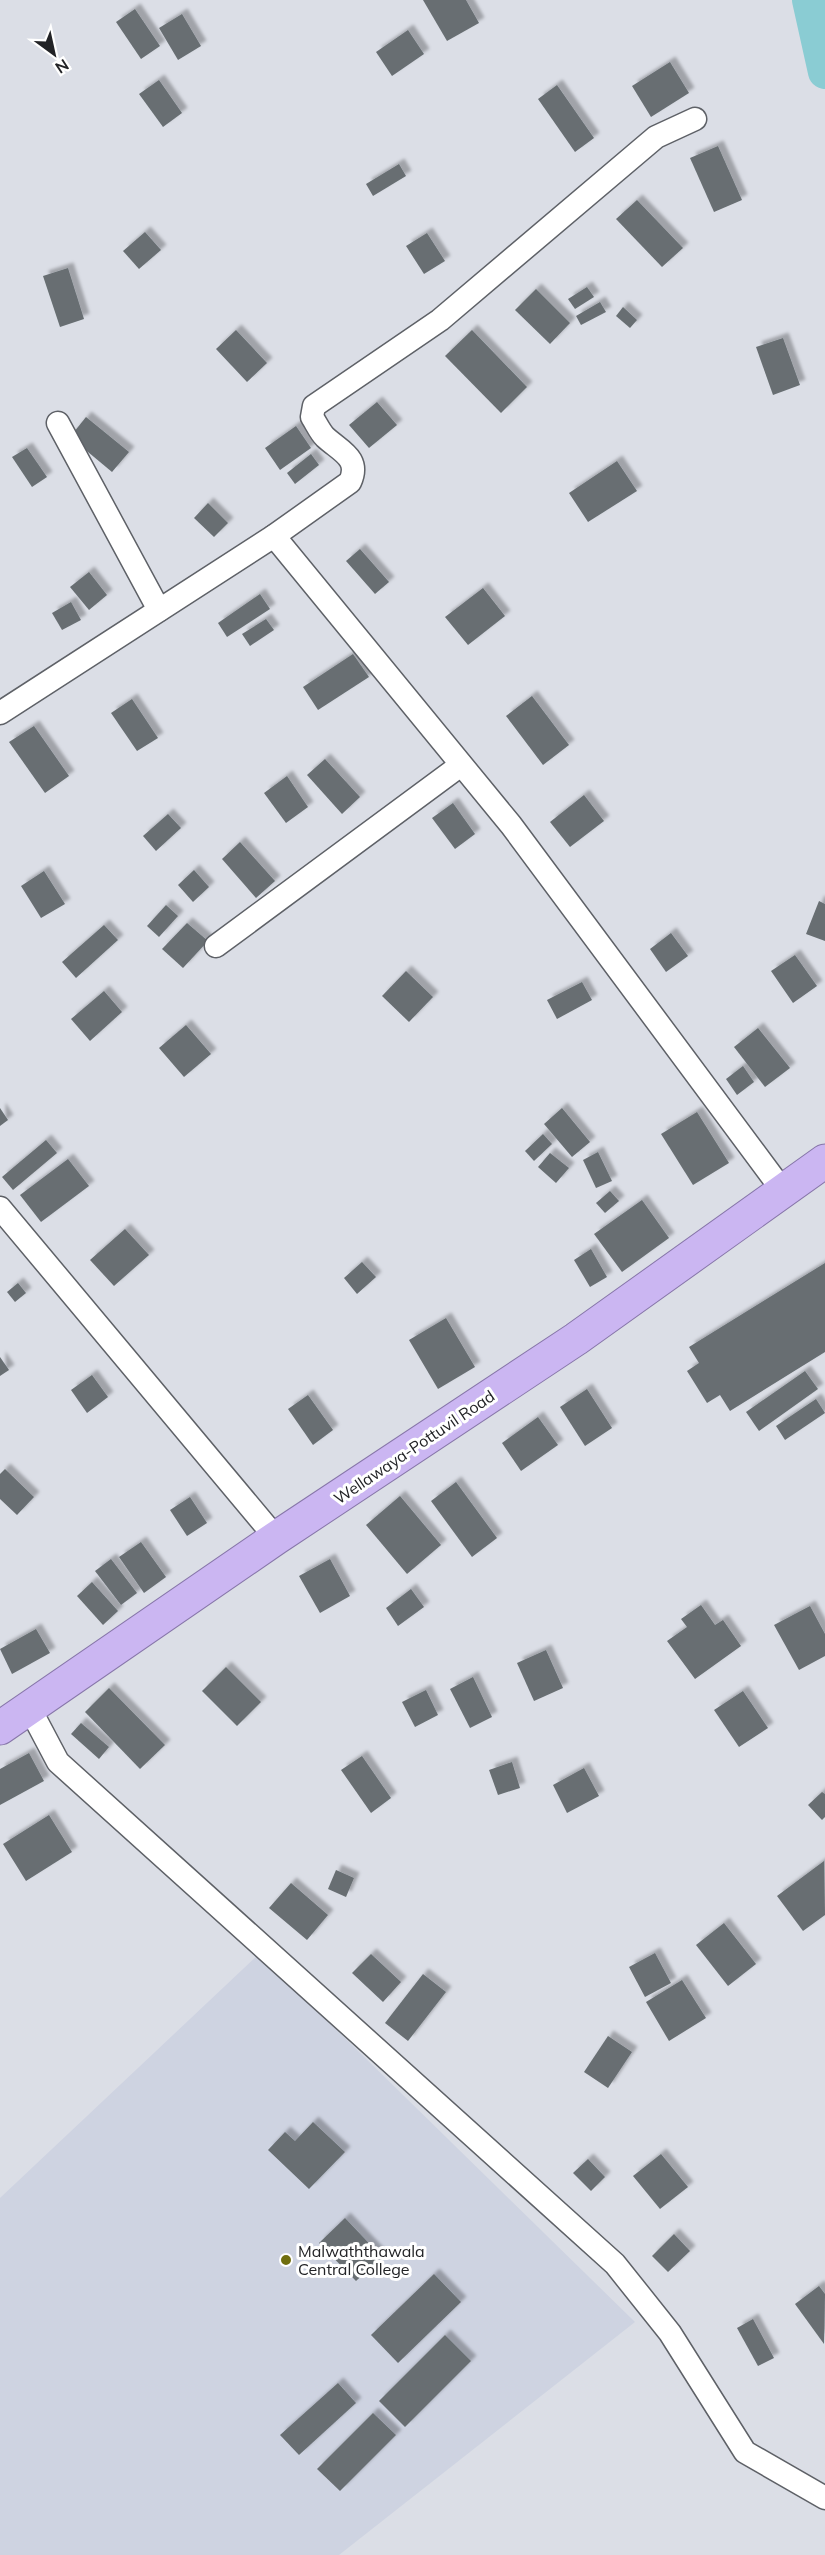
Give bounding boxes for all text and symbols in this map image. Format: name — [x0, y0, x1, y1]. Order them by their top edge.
north arrow — [24, 24, 84, 84]
text: N — [52, 55, 73, 78]
street label: Wellawaya-Pottuvil Road — [330, 1386, 498, 1508]
place label: Malwaththawala Central College — [298, 2241, 425, 2279]
marker: Malwaththawala Central College — [279, 2253, 293, 2267]

